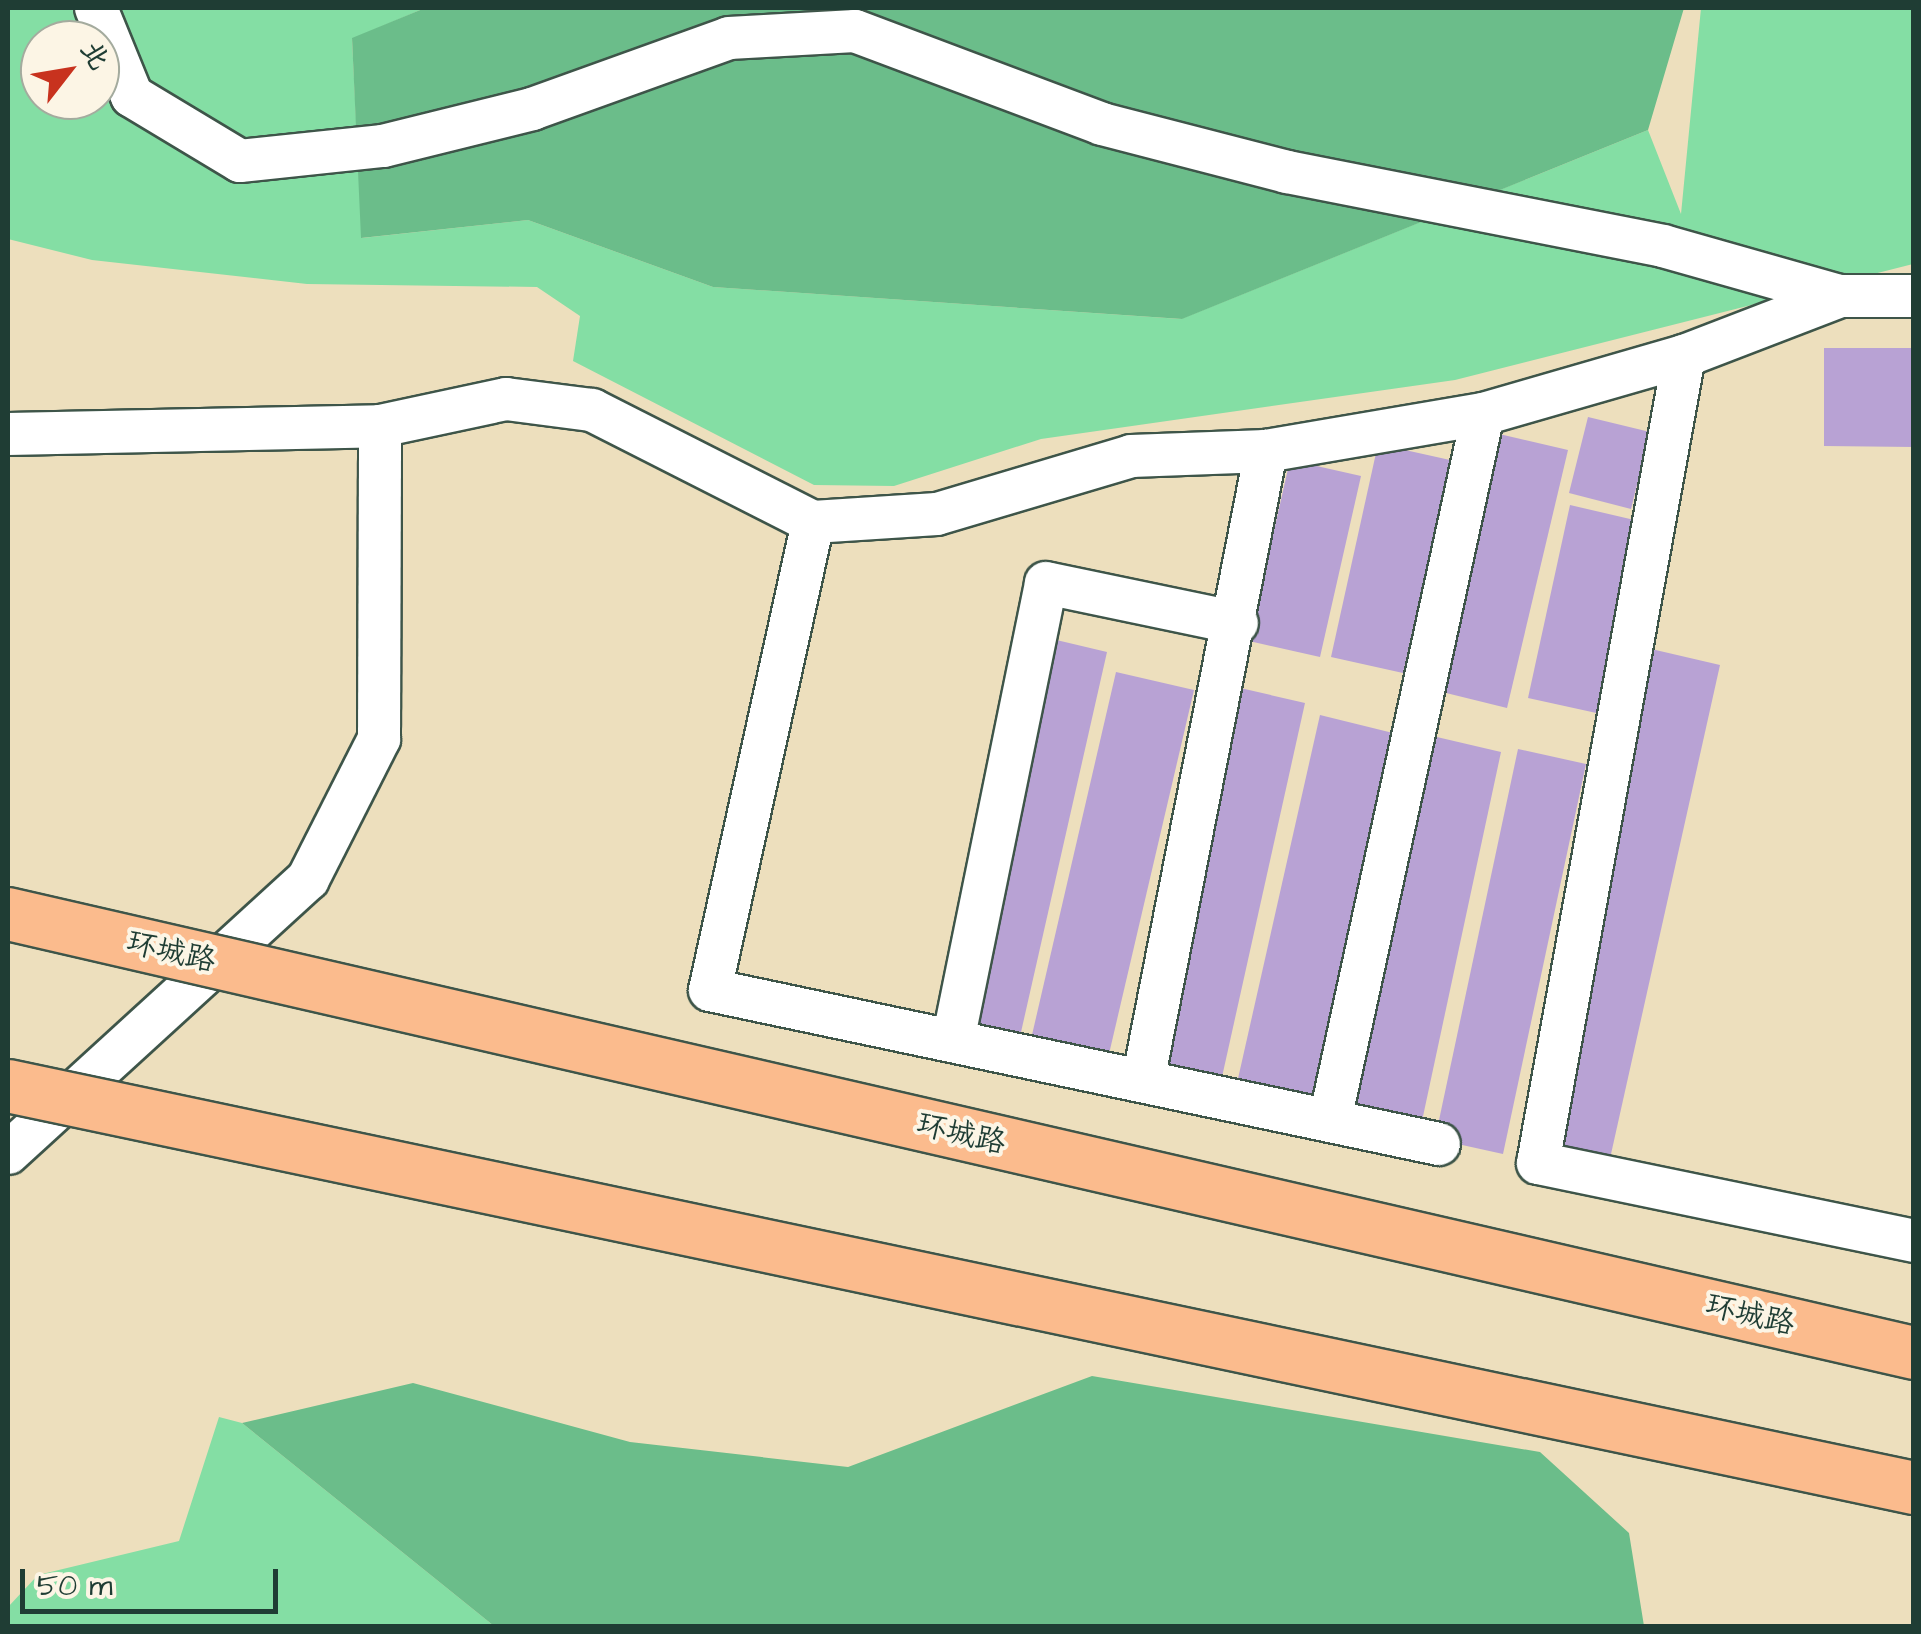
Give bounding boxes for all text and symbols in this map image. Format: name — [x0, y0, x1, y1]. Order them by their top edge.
north arrow — [20, 20, 120, 120]
text: 北 — [70, 33, 118, 77]
street label: 环城路 — [123, 924, 219, 980]
street label: 环城路 — [913, 1106, 1009, 1162]
street label: 环城路 — [1702, 1287, 1798, 1343]
scale bar — [25, 1549, 282, 1611]
text: 50 m — [37, 1565, 113, 1607]

